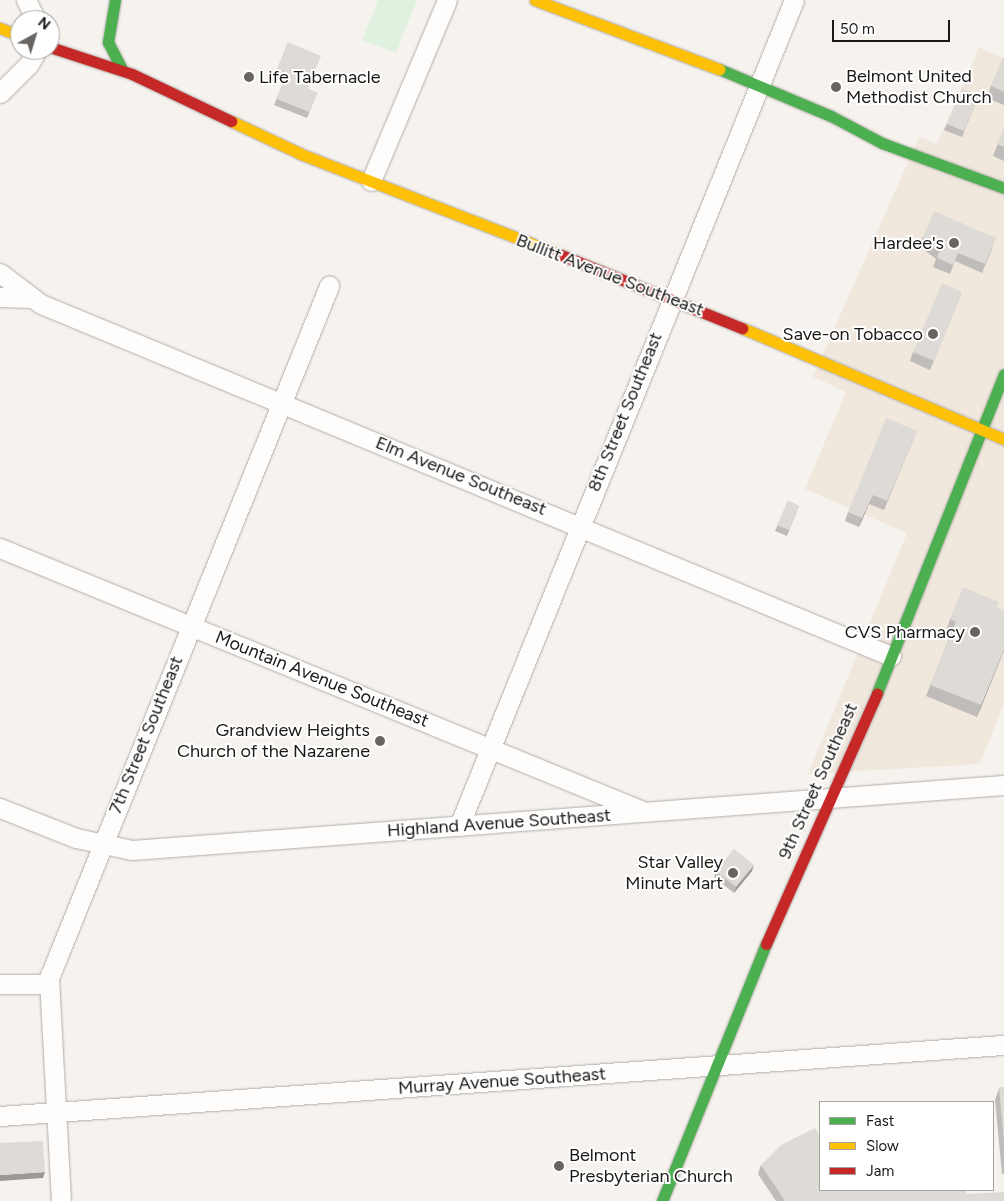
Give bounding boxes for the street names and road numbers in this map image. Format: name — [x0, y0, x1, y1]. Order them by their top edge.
street label: Bullitt Avenue Southeast — [513, 229, 707, 321]
street label: 8th Street Southeast — [583, 329, 667, 495]
street label: Elm Avenue Southeast — [372, 432, 550, 520]
street label: Mountain Avenue Southeast — [212, 626, 432, 732]
street label: 7th Street Southeast — [104, 653, 188, 817]
street label: 9th Street Southeast — [774, 699, 862, 863]
street label: Highland Avenue Southeast — [386, 804, 612, 842]
street label: Murray Avenue Southeast — [397, 1063, 607, 1099]

